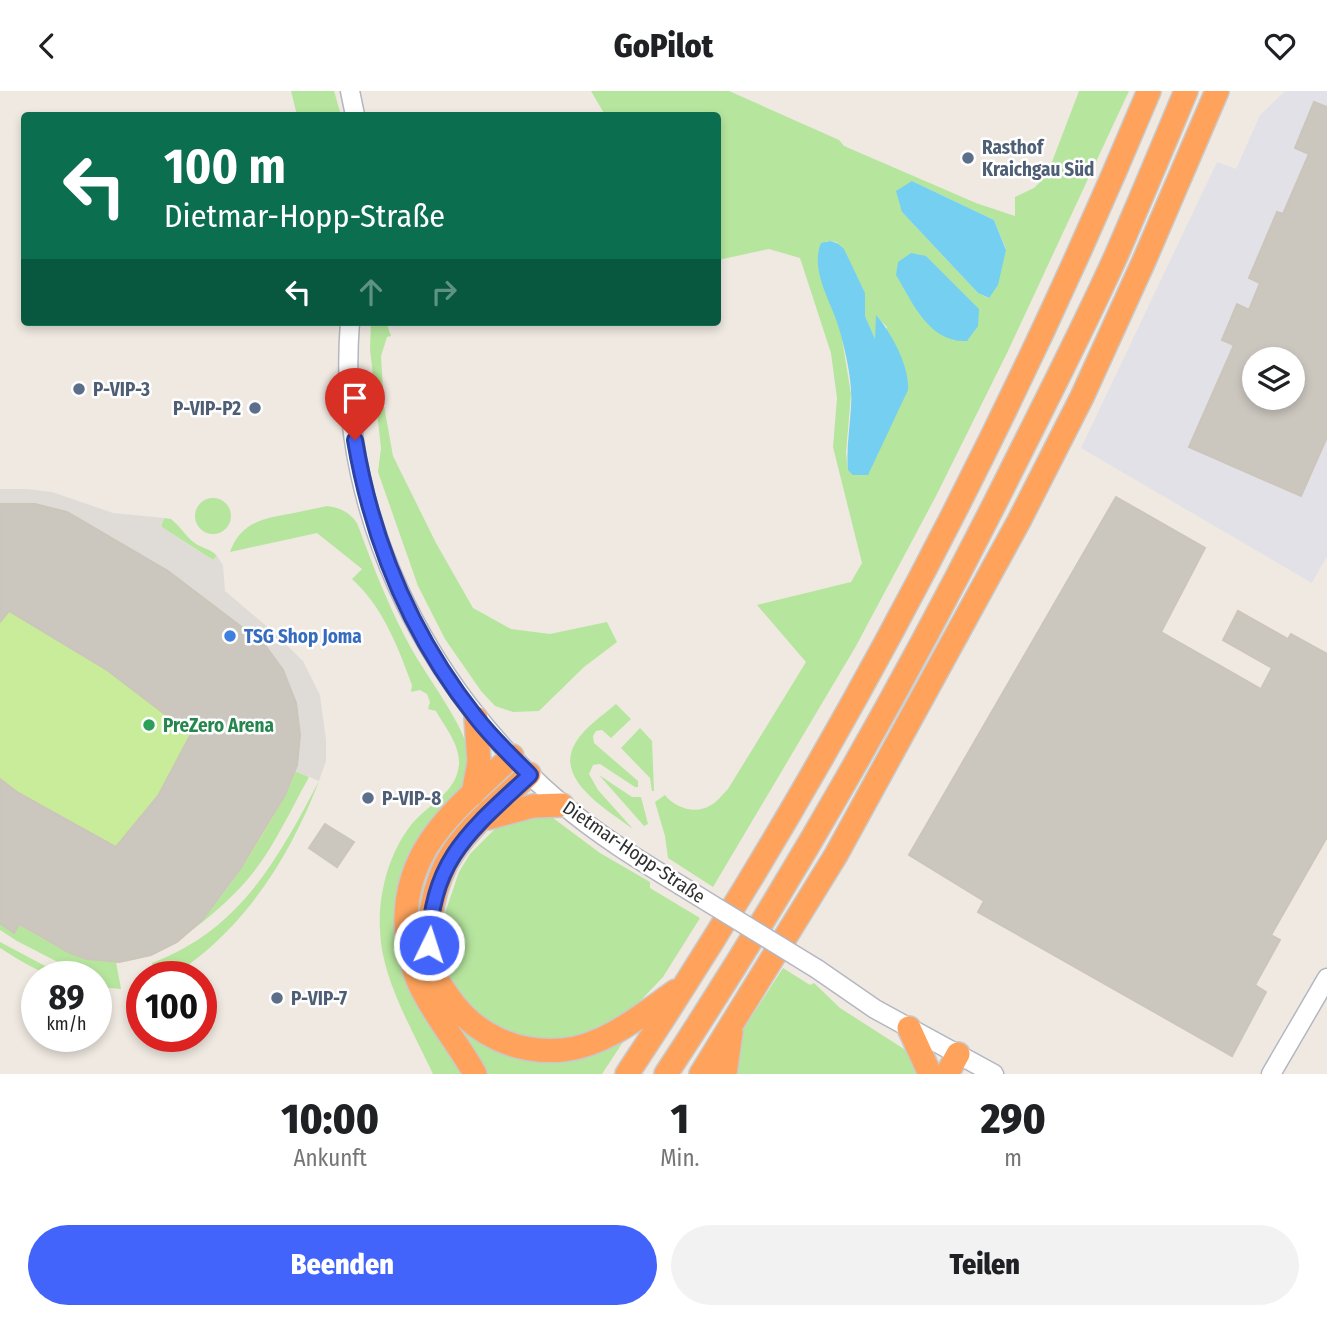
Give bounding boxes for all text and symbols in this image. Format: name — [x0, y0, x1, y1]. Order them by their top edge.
icon: back — [28, 27, 66, 65]
text: GoPilot — [614, 27, 713, 65]
icon: heart — [1261, 27, 1299, 65]
place label: Rasthof Kraichgau Süd — [982, 136, 1094, 181]
text: 100 m — [164, 137, 286, 196]
icon: left — [49, 140, 140, 231]
marker: Rasthof Kraichgau Süd — [960, 150, 976, 166]
text: Dietmar-Hopp-Straße — [164, 197, 445, 235]
icon: left — [279, 273, 317, 311]
icon: ahead — [352, 273, 390, 311]
icon: right — [425, 273, 463, 311]
map controls — [1242, 347, 1305, 410]
button: layers — [1242, 347, 1305, 410]
pin — [325, 368, 385, 440]
place label: P-VIP-3 — [93, 378, 150, 401]
icon: arrive — [336, 379, 374, 417]
marker: P-VIP-3 — [71, 381, 87, 397]
place label: P-VIP-P2 — [173, 397, 241, 420]
marker: P-VIP-P2 — [247, 400, 263, 416]
place label: TSG Shop Joma — [244, 625, 362, 648]
marker: TSG Shop Joma — [222, 628, 238, 644]
place label: PreZero Arena — [163, 714, 274, 737]
marker: PreZero Arena — [141, 717, 157, 733]
place label: P-VIP-8 — [382, 787, 441, 810]
marker: P-VIP-8 — [360, 790, 376, 806]
street label: Dietmar-Hopp-Straße — [558, 796, 710, 908]
position arrow — [392, 908, 466, 982]
speed limit sign: 100 — [126, 961, 217, 1052]
text: 89 — [48, 976, 85, 1018]
place label: P-VIP-7 — [291, 987, 347, 1010]
marker: P-VIP-7 — [269, 990, 285, 1006]
text: km/h — [46, 1013, 87, 1035]
text: 10:00 — [281, 1094, 379, 1144]
text: 1 — [671, 1094, 689, 1144]
text: 290 — [981, 1094, 1046, 1144]
text: Ankunft — [293, 1144, 367, 1172]
text: Min. — [660, 1144, 699, 1172]
text: m — [1004, 1144, 1022, 1172]
button: Beenden — [28, 1225, 657, 1305]
button: Teilen — [671, 1225, 1299, 1305]

